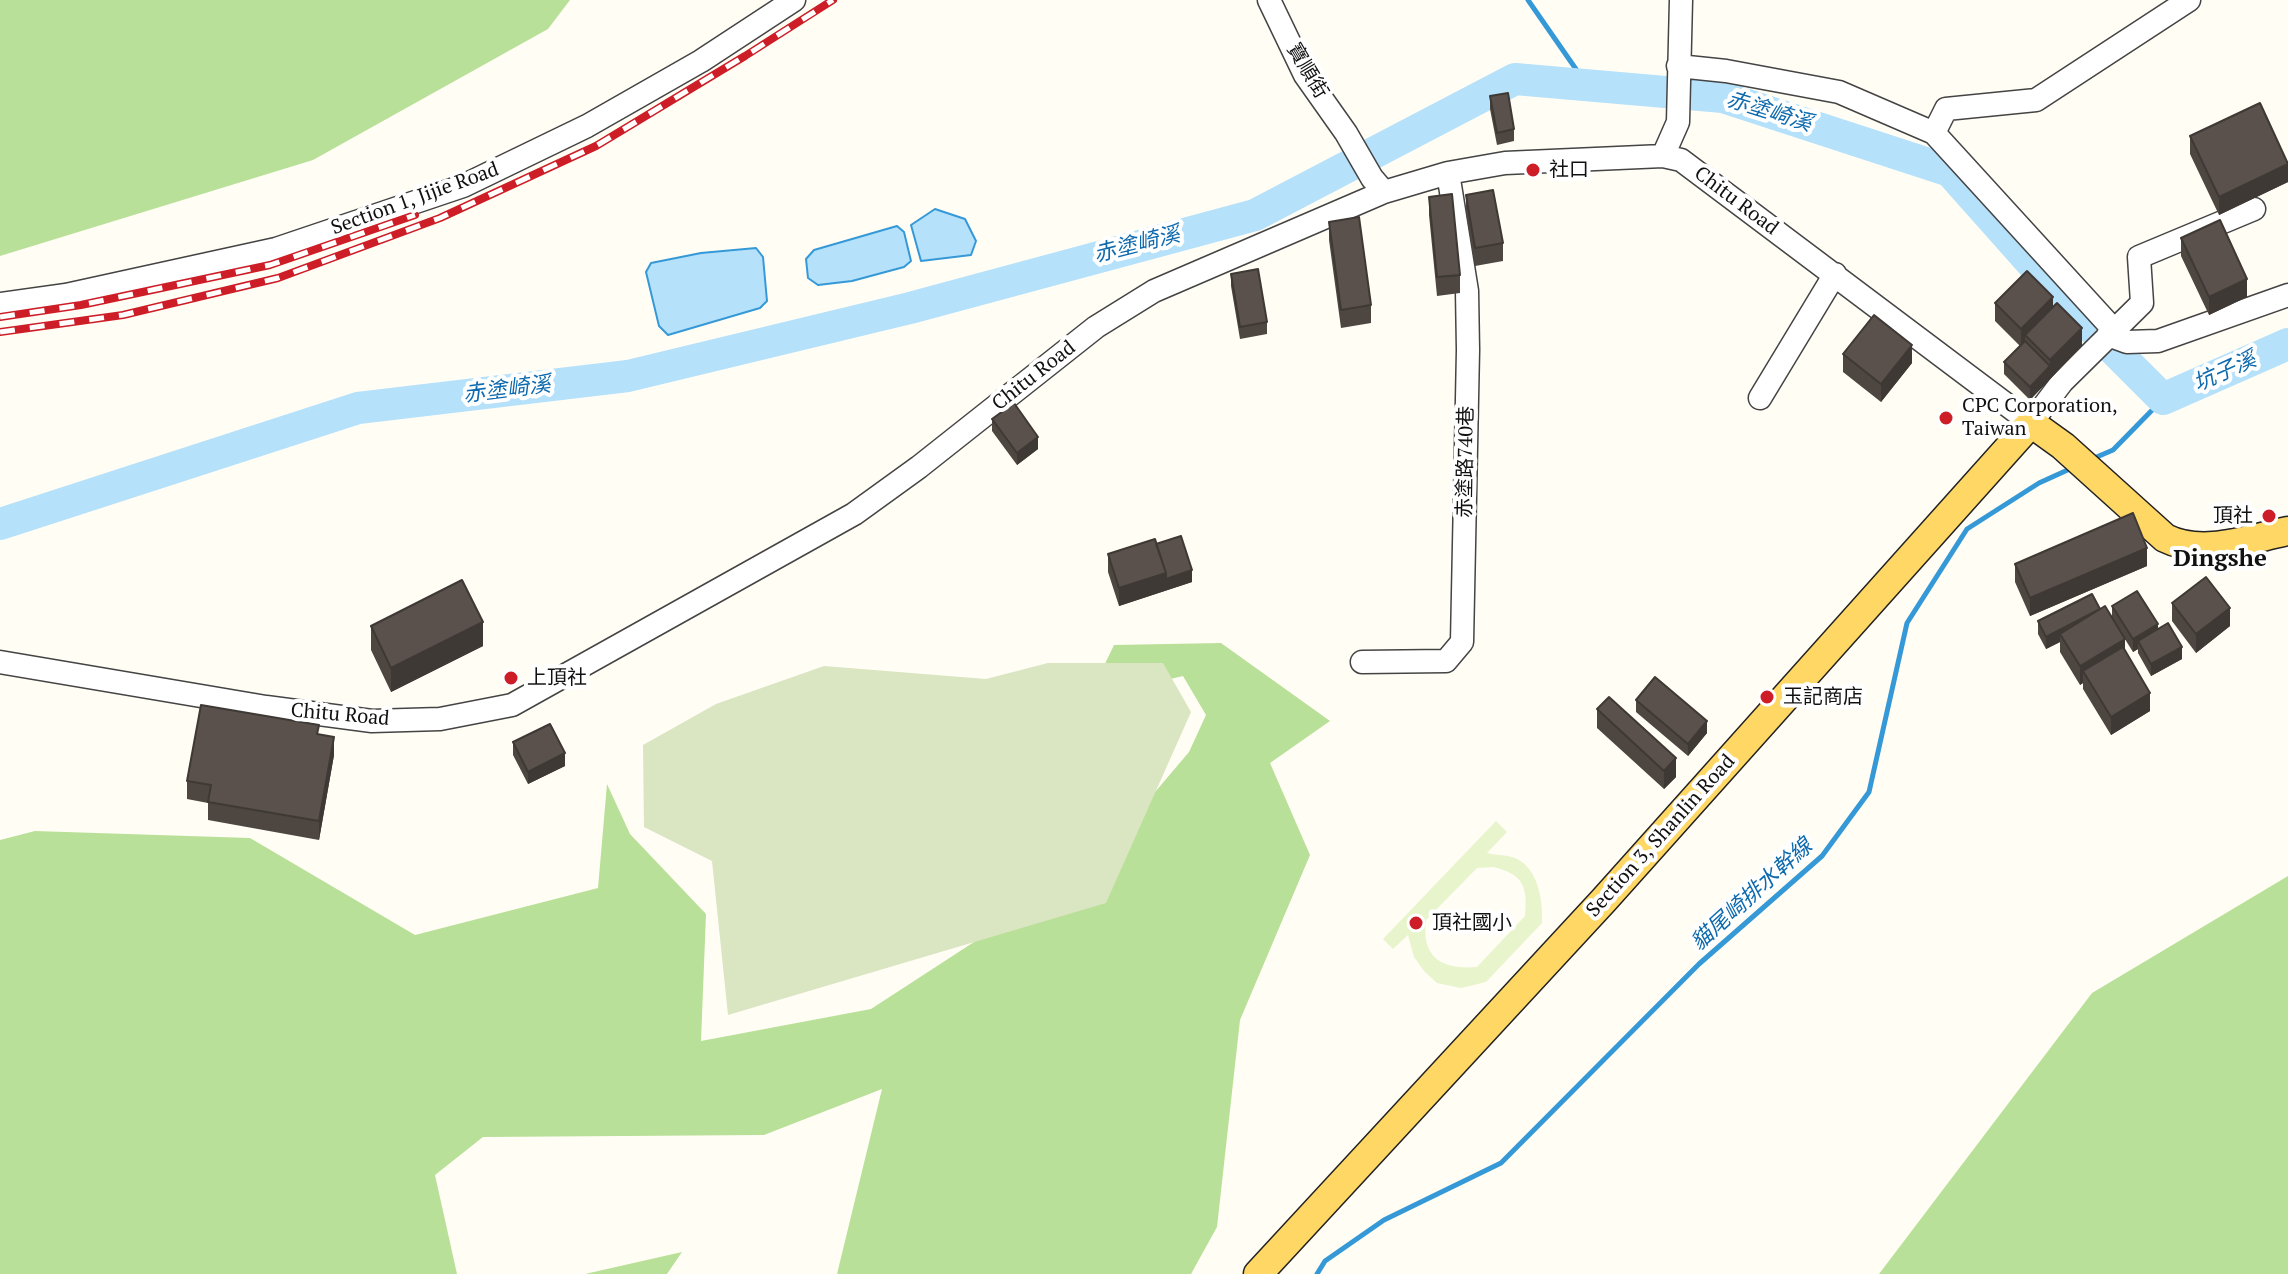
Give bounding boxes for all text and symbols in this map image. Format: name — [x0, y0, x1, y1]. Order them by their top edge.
street label: 寶順街 — [1281, 39, 1333, 103]
water label: 赤塗崎溪 — [1723, 87, 1815, 137]
street label: Section 1, Jijie Road — [328, 158, 502, 240]
place label: 社口 — [1549, 158, 1589, 182]
marker: 社口 — [1524, 161, 1542, 179]
street label: Chitu Road — [1689, 162, 1783, 240]
water label: 赤塗崎溪 — [1091, 222, 1183, 268]
street label: Chitu Road — [988, 336, 1080, 416]
water label: 坑子溪 — [2189, 347, 2261, 397]
water label: 赤塗崎溪 — [462, 372, 552, 408]
place label: CPC Corporation, Taiwan — [1962, 394, 2118, 441]
street label: 赤塗路740巷 — [1453, 406, 1479, 518]
marker: CPC Corporation, Taiwan — [1937, 409, 1955, 427]
place label: 頂社 — [2213, 504, 2253, 528]
marker: 頂社 — [2260, 507, 2278, 525]
district label: Dingshe — [2173, 545, 2267, 573]
place label: 上頂社 — [527, 666, 587, 690]
marker: 上頂社 — [502, 669, 520, 687]
place label: 玉記商店 — [1783, 685, 1863, 709]
marker: 玉記商店 — [1758, 688, 1776, 706]
street label: Chitu Road — [290, 699, 390, 731]
street label: Section 3, Shanlin Road — [1582, 750, 1740, 922]
water label: 貓尾崎排水幹線 — [1686, 834, 1818, 956]
place label: 頂社國小 — [1432, 911, 1512, 935]
marker: 頂社國小 — [1407, 914, 1425, 932]

